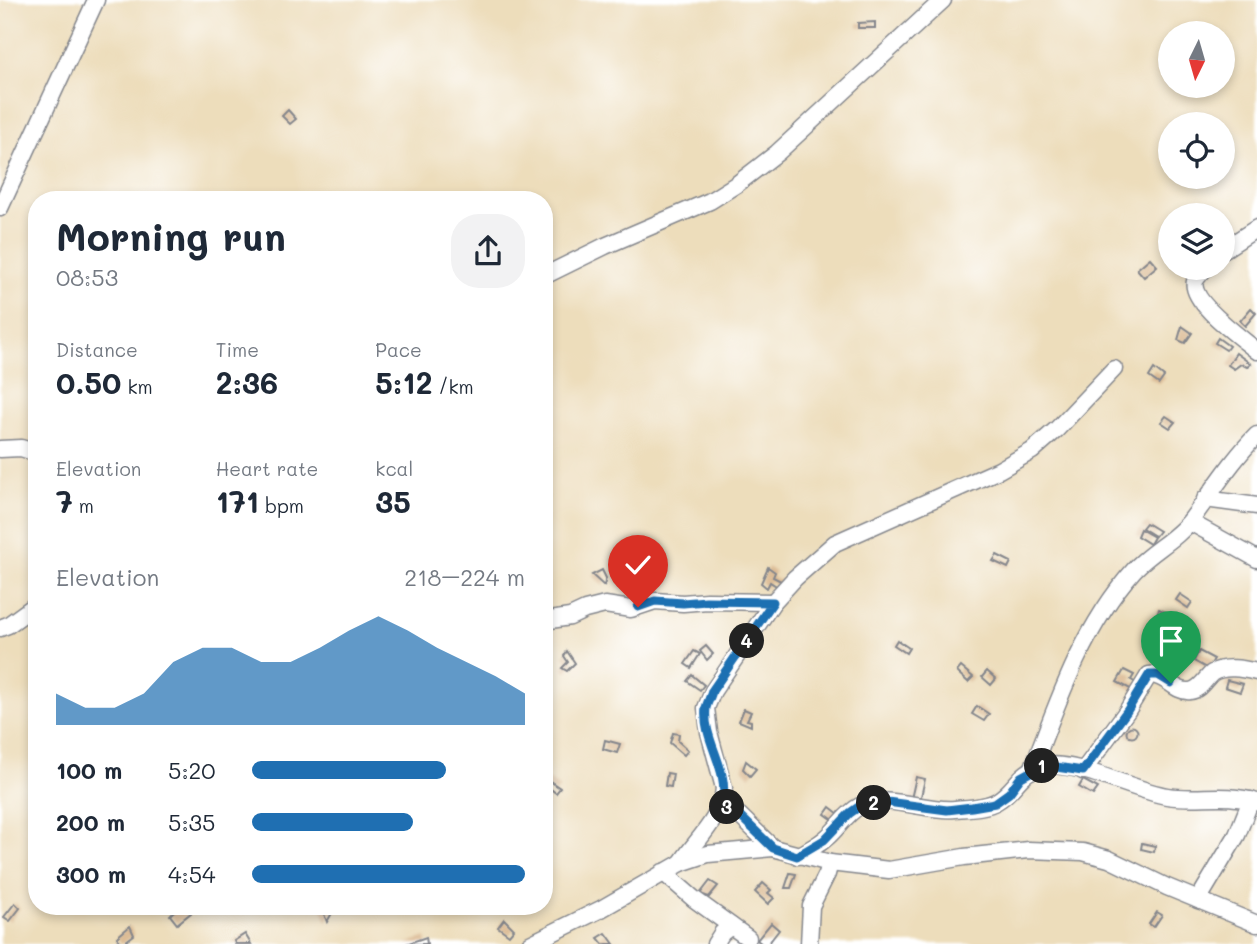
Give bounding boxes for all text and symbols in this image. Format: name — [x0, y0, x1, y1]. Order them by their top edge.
north arrow — [1158, 21, 1236, 98]
map controls — [1158, 21, 1235, 280]
button: locate — [1158, 112, 1235, 189]
button: layers — [1158, 203, 1235, 280]
text: Morning run — [56, 211, 286, 261]
button: share — [451, 214, 525, 288]
text: 08:53 — [56, 262, 118, 292]
text: Distance — [56, 337, 138, 362]
text: Time — [216, 337, 259, 362]
text: Pace — [375, 337, 422, 362]
text: 0.50 — [56, 362, 121, 402]
text: 2:36 — [216, 362, 278, 402]
text: 5:12 — [375, 362, 432, 402]
text: km — [121, 374, 153, 399]
text: /km — [432, 374, 474, 399]
text: Elevation — [56, 456, 141, 481]
text: Heart rate — [216, 456, 318, 481]
text: kcal — [375, 456, 413, 481]
text: 7 — [56, 481, 73, 521]
text: 171 — [216, 481, 259, 521]
text: 35 — [375, 481, 411, 521]
text: m — [73, 493, 94, 518]
text: bpm — [259, 493, 304, 518]
pin — [608, 535, 668, 607]
icon: check — [619, 546, 657, 584]
text: Elevation — [56, 562, 159, 592]
text: 218–224 m — [404, 562, 525, 592]
pin — [1141, 611, 1201, 683]
icon: arrive — [1152, 622, 1190, 660]
pin: 4 — [730, 624, 764, 658]
text: 4 — [740, 628, 753, 653]
pin: 1 — [1024, 748, 1060, 784]
text: 1 — [1037, 753, 1046, 778]
text: 100 m — [56, 755, 122, 785]
text: 5:20 — [168, 755, 216, 785]
pin: 2 — [856, 786, 892, 820]
pin: 3 — [710, 790, 744, 824]
text: 2 — [868, 790, 879, 815]
text: 3 — [721, 794, 732, 819]
text: 200 m — [56, 807, 125, 837]
text: 5:35 — [168, 807, 215, 837]
text: 300 m — [56, 859, 126, 889]
text: 4:54 — [168, 859, 216, 889]

